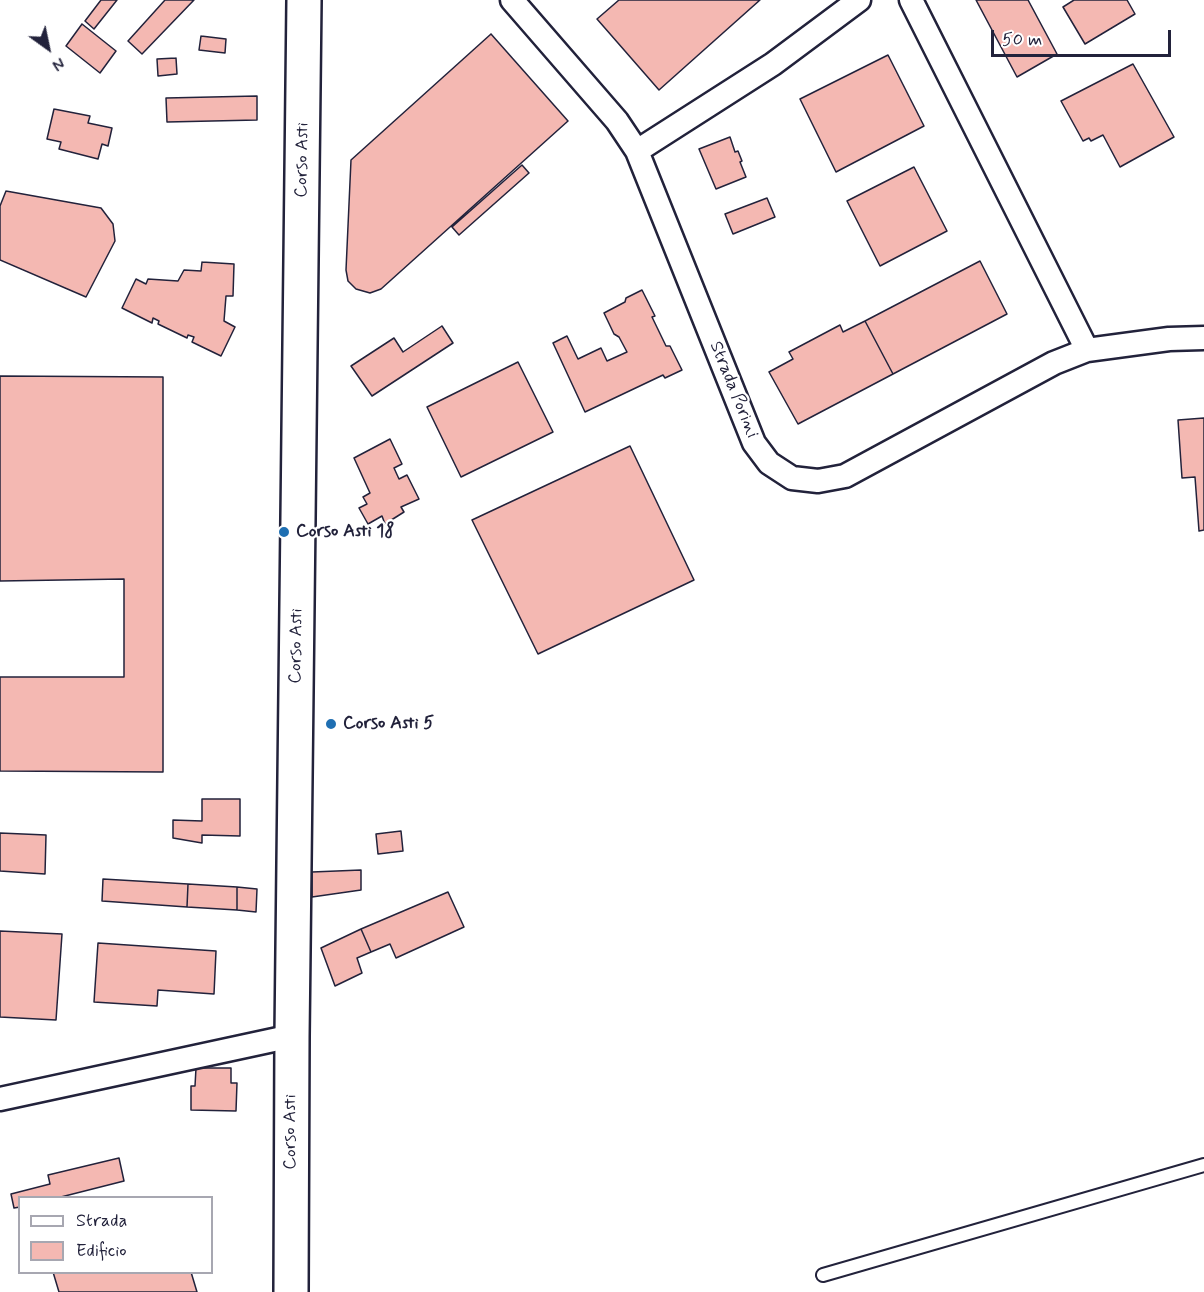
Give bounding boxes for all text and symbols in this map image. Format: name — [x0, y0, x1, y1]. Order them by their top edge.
north arrow — [18, 18, 78, 78]
scale bar — [994, 18, 1174, 56]
text: 50 m — [1002, 28, 1042, 52]
text: N — [48, 52, 68, 75]
street label: Corso Asti — [292, 122, 314, 198]
street label: Strada Porini — [704, 338, 762, 442]
place label: Corso Asti 18 — [296, 521, 394, 543]
marker: Corso Asti 18 — [277, 525, 291, 539]
street label: Corso Asti — [286, 608, 308, 684]
place label: Corso Asti 5 — [343, 713, 434, 735]
marker: Corso Asti 5 — [324, 717, 338, 731]
street label: Corso Asti — [280, 1094, 302, 1170]
legend — [18, 1196, 213, 1274]
text: Strada — [76, 1209, 127, 1233]
text: Edificio — [76, 1239, 127, 1263]

